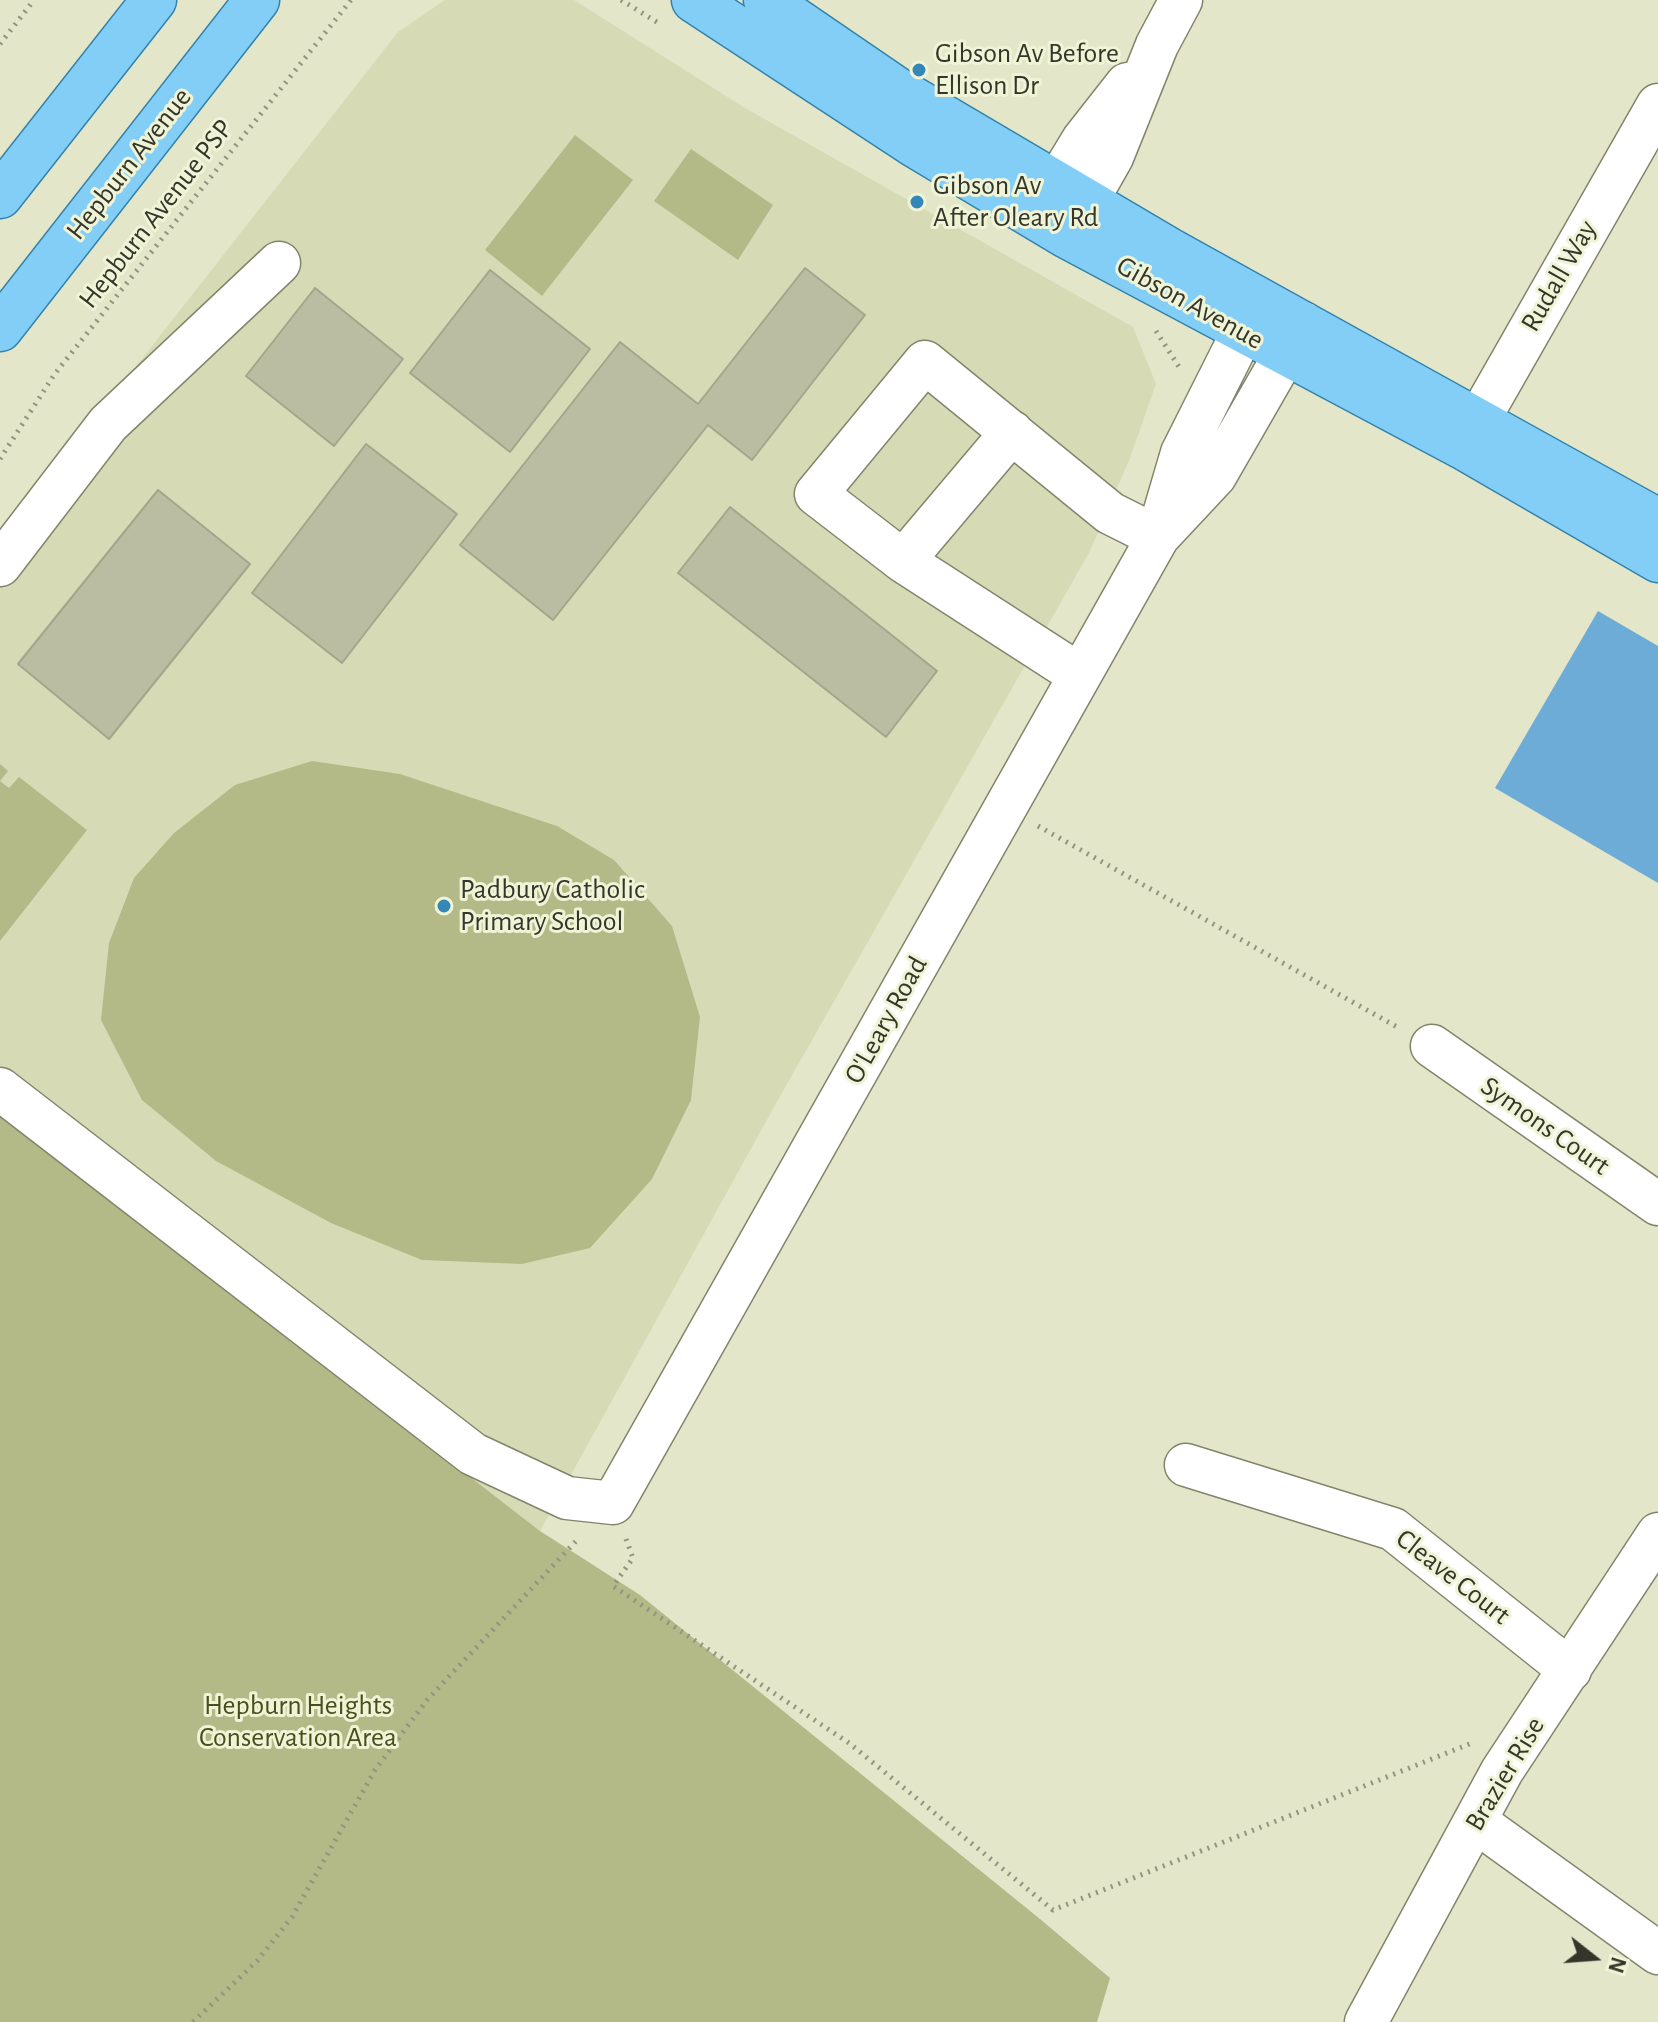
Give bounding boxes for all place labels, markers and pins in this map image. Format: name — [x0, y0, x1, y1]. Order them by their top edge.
place label: Gibson Av Before Ellison Dr — [935, 37, 1119, 103]
marker: Gibson Av Before Ellison Dr — [910, 61, 928, 79]
place label: Gibson Av After Oleary Rd — [933, 169, 1098, 235]
marker: Gibson Av After Oleary Rd — [908, 193, 926, 211]
place label: Padbury Catholic Primary School — [460, 873, 645, 939]
marker: Padbury Catholic Primary School — [435, 897, 453, 915]

